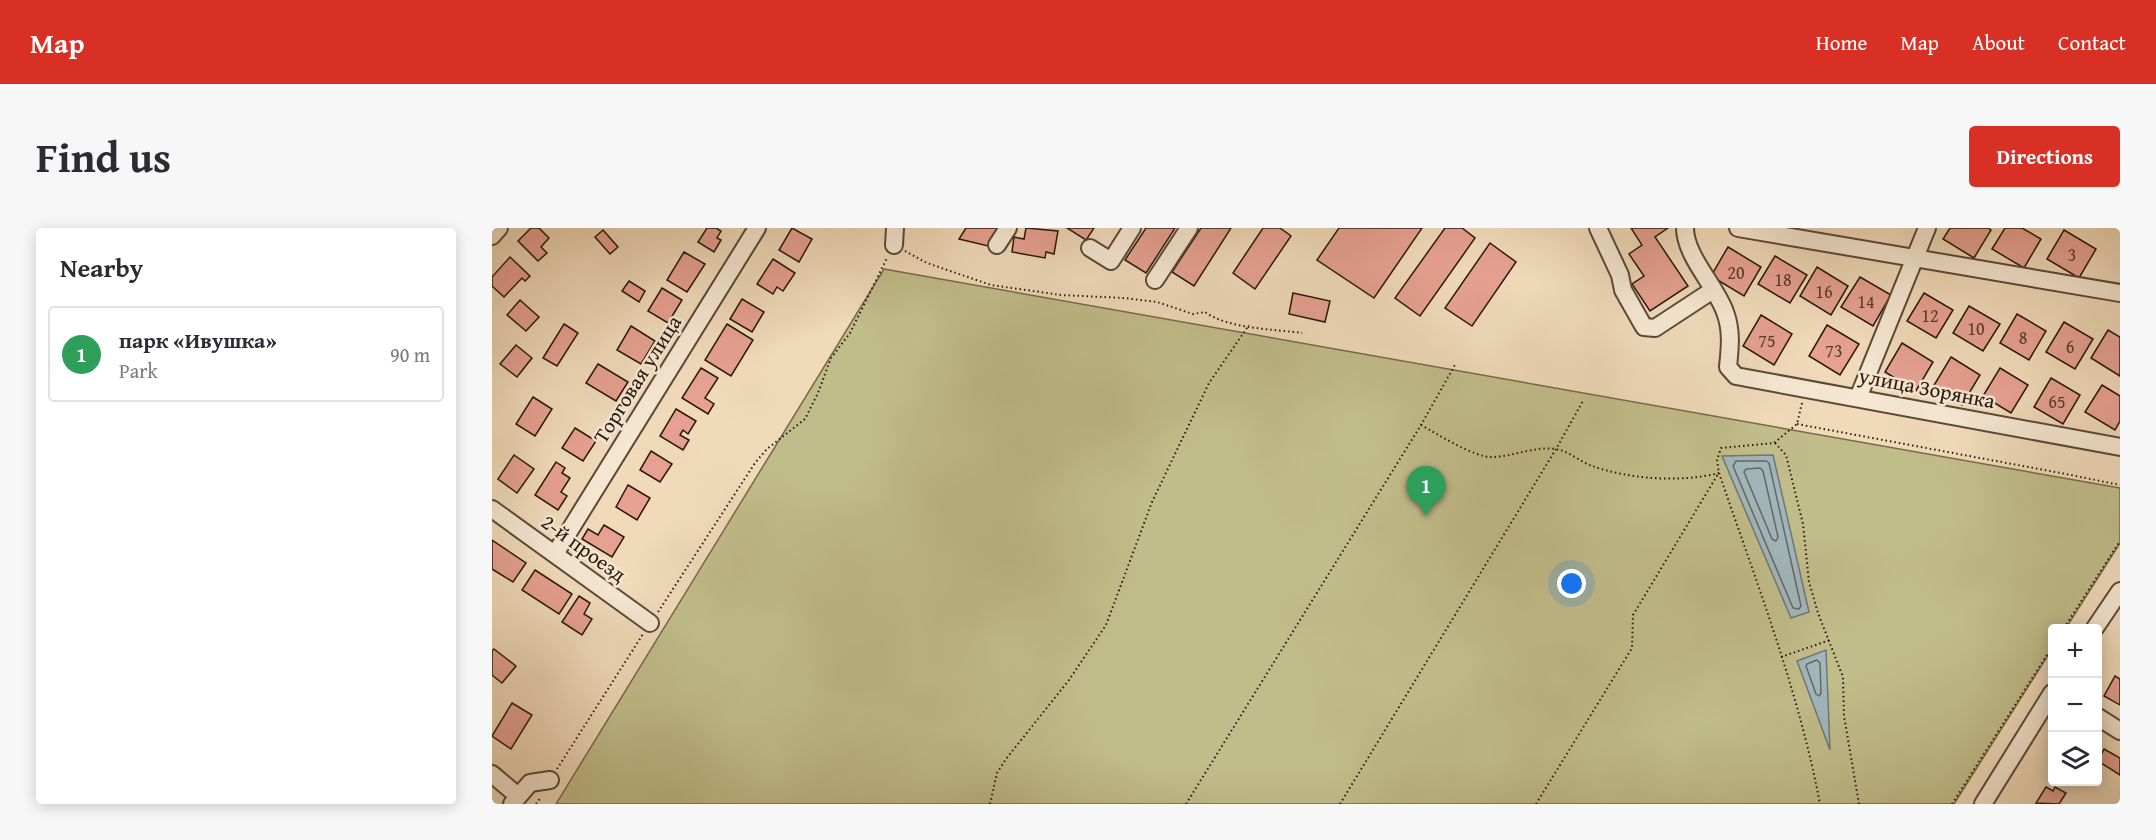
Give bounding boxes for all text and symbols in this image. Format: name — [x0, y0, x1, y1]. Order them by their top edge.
text: Map — [30, 22, 84, 63]
text: Home — [1816, 27, 1867, 58]
text: Map — [1900, 27, 1939, 58]
text: About — [1972, 27, 2025, 58]
text: Contact — [2058, 27, 2126, 58]
text: Find us — [36, 126, 171, 187]
button: Directions — [1969, 126, 2120, 187]
house number: 3 — [2068, 241, 2076, 268]
text: Nearby — [60, 248, 143, 287]
house number: 20 — [1727, 259, 1745, 286]
house number: 18 — [1774, 266, 1792, 293]
house number: 16 — [1815, 278, 1833, 305]
house number: 14 — [1857, 288, 1875, 315]
house number: 12 — [1921, 302, 1939, 329]
street label: Торговая улица — [585, 309, 689, 449]
house number: 10 — [1967, 315, 1985, 342]
text: парк «Ивушка» — [119, 324, 277, 356]
house number: 8 — [2019, 324, 2027, 351]
house number: 75 — [1758, 327, 1776, 354]
house number: 6 — [2066, 333, 2074, 360]
house number: 73 — [1825, 337, 1843, 364]
text: 1 — [76, 340, 87, 369]
text: 90 m — [390, 340, 430, 369]
text: Park — [119, 356, 158, 385]
street label: улица Зорянка — [1855, 359, 1998, 416]
house number: 65 — [2048, 388, 2066, 415]
pin: 1 — [1406, 466, 1446, 516]
street label: 2-й проезд — [535, 506, 634, 590]
your location — [1557, 569, 1586, 598]
map controls — [2048, 624, 2102, 786]
button: + — [2048, 624, 2102, 678]
button: − — [2048, 678, 2102, 732]
button: layers — [2048, 732, 2102, 786]

